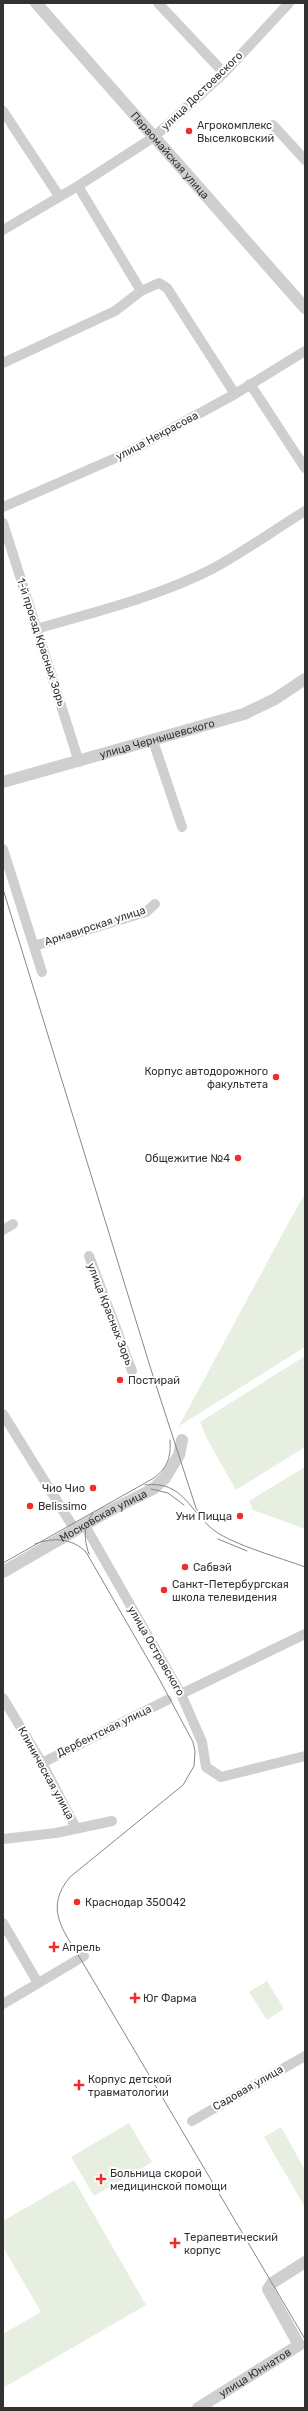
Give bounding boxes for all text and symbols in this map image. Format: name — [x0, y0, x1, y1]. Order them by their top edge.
street label: улица Достоевского — [159, 49, 245, 133]
street label: Первомайская улица — [128, 109, 212, 201]
place label: Агрокомплекс Выселковский — [197, 119, 274, 145]
marker: Агрокомплекс Выселковский — [184, 126, 194, 136]
street label: улица Некрасова — [114, 409, 200, 463]
street label: 1-й проезд Красных Зорь — [14, 576, 68, 708]
street label: улица Чернышевского — [98, 716, 216, 761]
street label: Армавирская улица — [43, 904, 147, 948]
place label: Корпус автодорожного факультета — [145, 1065, 268, 1091]
marker: Корпус автодорожного факультета — [271, 1072, 281, 1082]
place label: Общежитие №4 — [145, 1152, 230, 1165]
marker: Общежитие №4 — [233, 1153, 243, 1163]
street label: улица Красных Зорь — [85, 1261, 136, 1367]
place label: Постирай — [128, 1374, 180, 1387]
marker: Постирай — [115, 1375, 125, 1385]
place label: Чио Чио — [42, 1482, 85, 1495]
marker: Чио Чио — [88, 1483, 98, 1493]
street label: Московская улица — [57, 1487, 149, 1545]
place label: Belissimo — [38, 1500, 87, 1513]
marker: Belissimo — [25, 1501, 35, 1511]
place label: Уни Пицца — [176, 1510, 232, 1523]
marker: Уни Пицца — [235, 1511, 245, 1521]
place label: Сабвэй — [193, 1561, 232, 1574]
marker: Сабвэй — [180, 1562, 190, 1572]
place label: Санкт-Петербургская школа телевидения — [172, 1578, 289, 1604]
marker: Санкт-Петербургская школа телевидения — [159, 1585, 169, 1595]
street label: улица Островского — [125, 1604, 187, 1698]
street label: Дербентская улица — [55, 1702, 153, 1760]
street label: Клиническая улица — [15, 1724, 77, 1822]
place label: Краснодар 350042 — [85, 1896, 186, 1909]
marker: Краснодар 350042 — [72, 1897, 82, 1907]
place label: Апрель — [62, 1941, 101, 1954]
marker: Апрель — [49, 1942, 59, 1952]
place label: Юг Фарма — [143, 1992, 197, 2005]
marker: Юг Фарма — [130, 1993, 140, 2003]
street label: Садовая улица — [211, 2063, 285, 2113]
place label: Корпус детской травматологии — [88, 2073, 172, 2099]
marker: Корпус детской травматологии — [73, 2079, 85, 2091]
place label: Больница скорой медицинской помощи — [110, 2167, 227, 2193]
marker: Больница скорой медицинской помощи — [95, 2173, 107, 2185]
place label: Терапевтический корпус — [184, 2231, 278, 2257]
marker: Терапевтический корпус — [169, 2237, 181, 2249]
street label: улица Юннатов — [216, 2345, 293, 2400]

